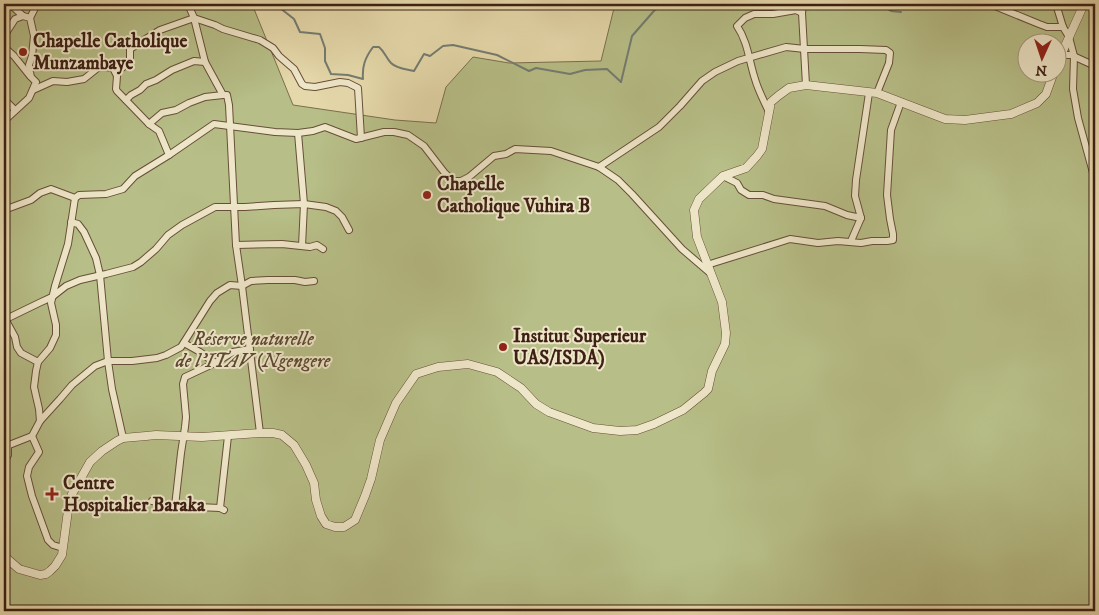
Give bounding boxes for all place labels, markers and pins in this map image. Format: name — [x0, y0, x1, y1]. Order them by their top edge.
place label: Chapelle Catholique Munzambaye — [33, 30, 187, 75]
marker: Chapelle Catholique Munzambaye — [17, 46, 29, 58]
place label: Chapelle Catholique Vuhira B — [437, 173, 590, 219]
marker: Chapelle Catholique Vuhira B — [421, 189, 433, 201]
place label: Institut Superieur UAS/ISDA) — [513, 325, 647, 370]
marker: Institut Superieur UAS/ISDA) — [497, 341, 509, 353]
place label: Centre Hospitalier Baraka — [63, 472, 206, 517]
marker: Centre Hospitalier Baraka — [45, 487, 59, 501]

